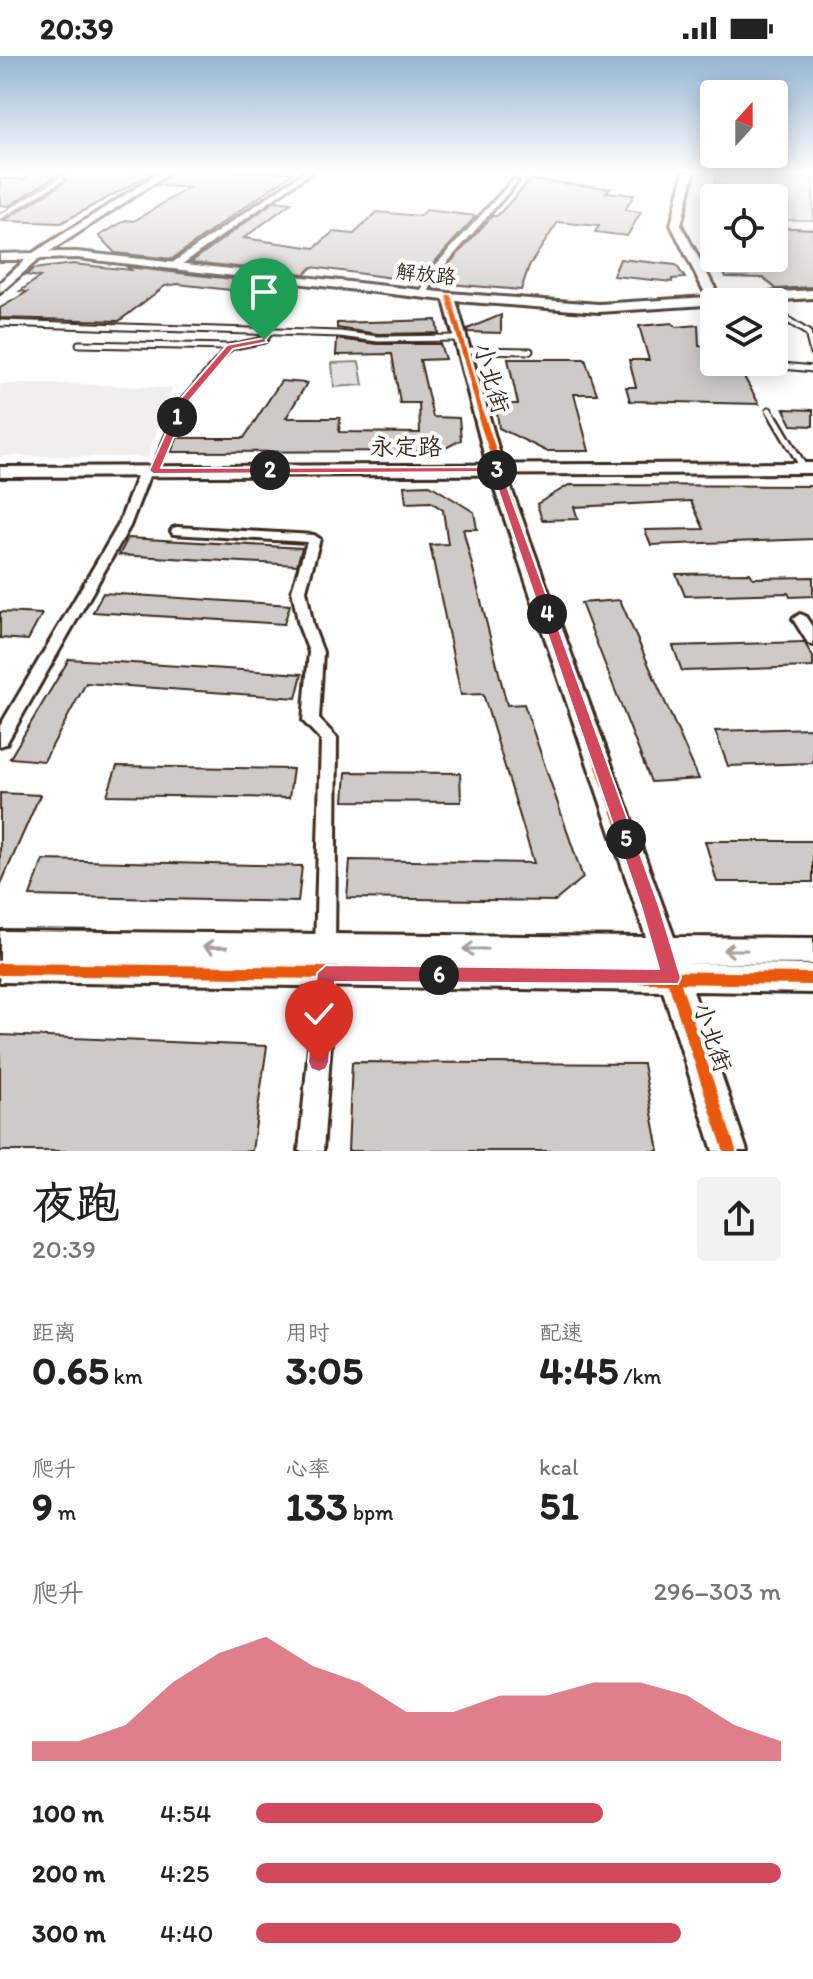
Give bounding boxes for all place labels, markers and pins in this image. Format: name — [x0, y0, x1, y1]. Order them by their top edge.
pin — [230, 258, 298, 340]
pin: 1 — [157, 397, 197, 437]
pin: 2 — [250, 450, 290, 490]
pin: 3 — [477, 450, 517, 490]
pin: 4 — [527, 594, 567, 634]
pin: 5 — [606, 819, 646, 859]
pin: 6 — [419, 955, 459, 995]
pin — [285, 980, 353, 1062]

